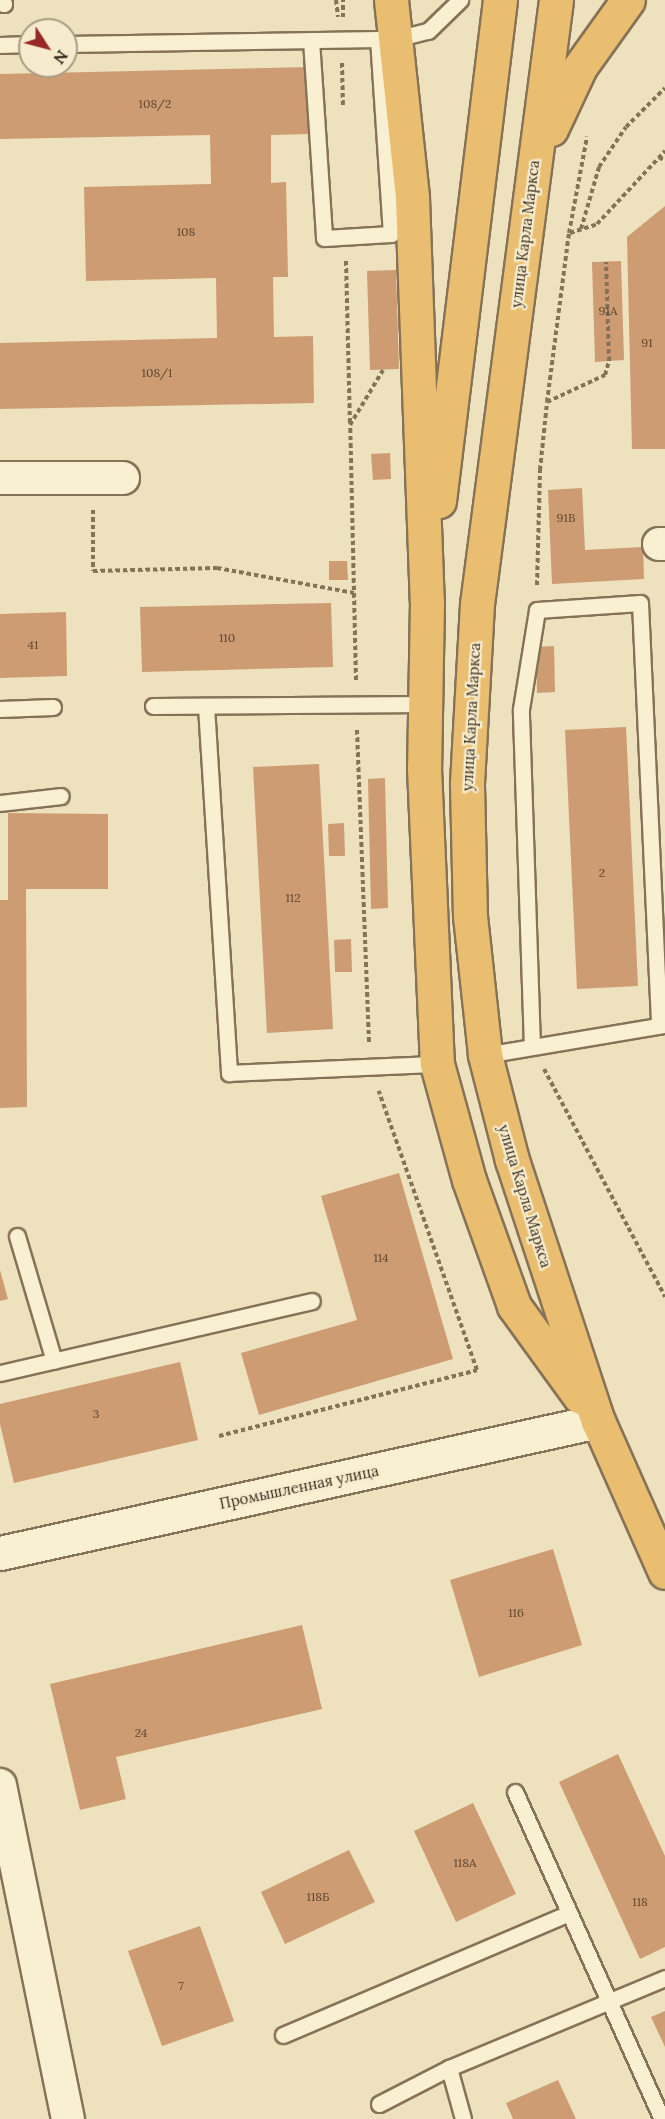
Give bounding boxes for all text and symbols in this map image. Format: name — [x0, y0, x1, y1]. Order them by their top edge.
north arrow — [18, 18, 78, 78]
text: N — [49, 47, 73, 68]
house number: 108/2 — [139, 97, 171, 111]
street label: улица Карла Маркса — [507, 159, 543, 309]
house number: 108 — [177, 225, 195, 239]
house number: 91А — [599, 304, 617, 318]
house number: 91 — [641, 336, 653, 350]
house number: 108/1 — [142, 366, 172, 380]
house number: 91В — [557, 511, 575, 525]
house number: 110 — [219, 631, 235, 645]
house number: 41 — [28, 638, 38, 652]
street label: улица Карла Маркса — [458, 642, 484, 792]
house number: 2 — [599, 866, 605, 880]
house number: 112 — [285, 891, 301, 905]
street label: улица Карла Маркса — [495, 1122, 555, 1270]
house number: 114 — [373, 1251, 389, 1265]
house number: 3 — [93, 1407, 99, 1421]
street label: Промышленная улица — [218, 1461, 380, 1513]
house number: 116 — [508, 1606, 524, 1620]
house number: 24 — [135, 1726, 147, 1740]
house number: 118А — [454, 1856, 476, 1870]
house number: 118Б — [307, 1890, 329, 1904]
house number: 118 — [632, 1895, 648, 1909]
house number: 7 — [178, 1979, 184, 1993]

